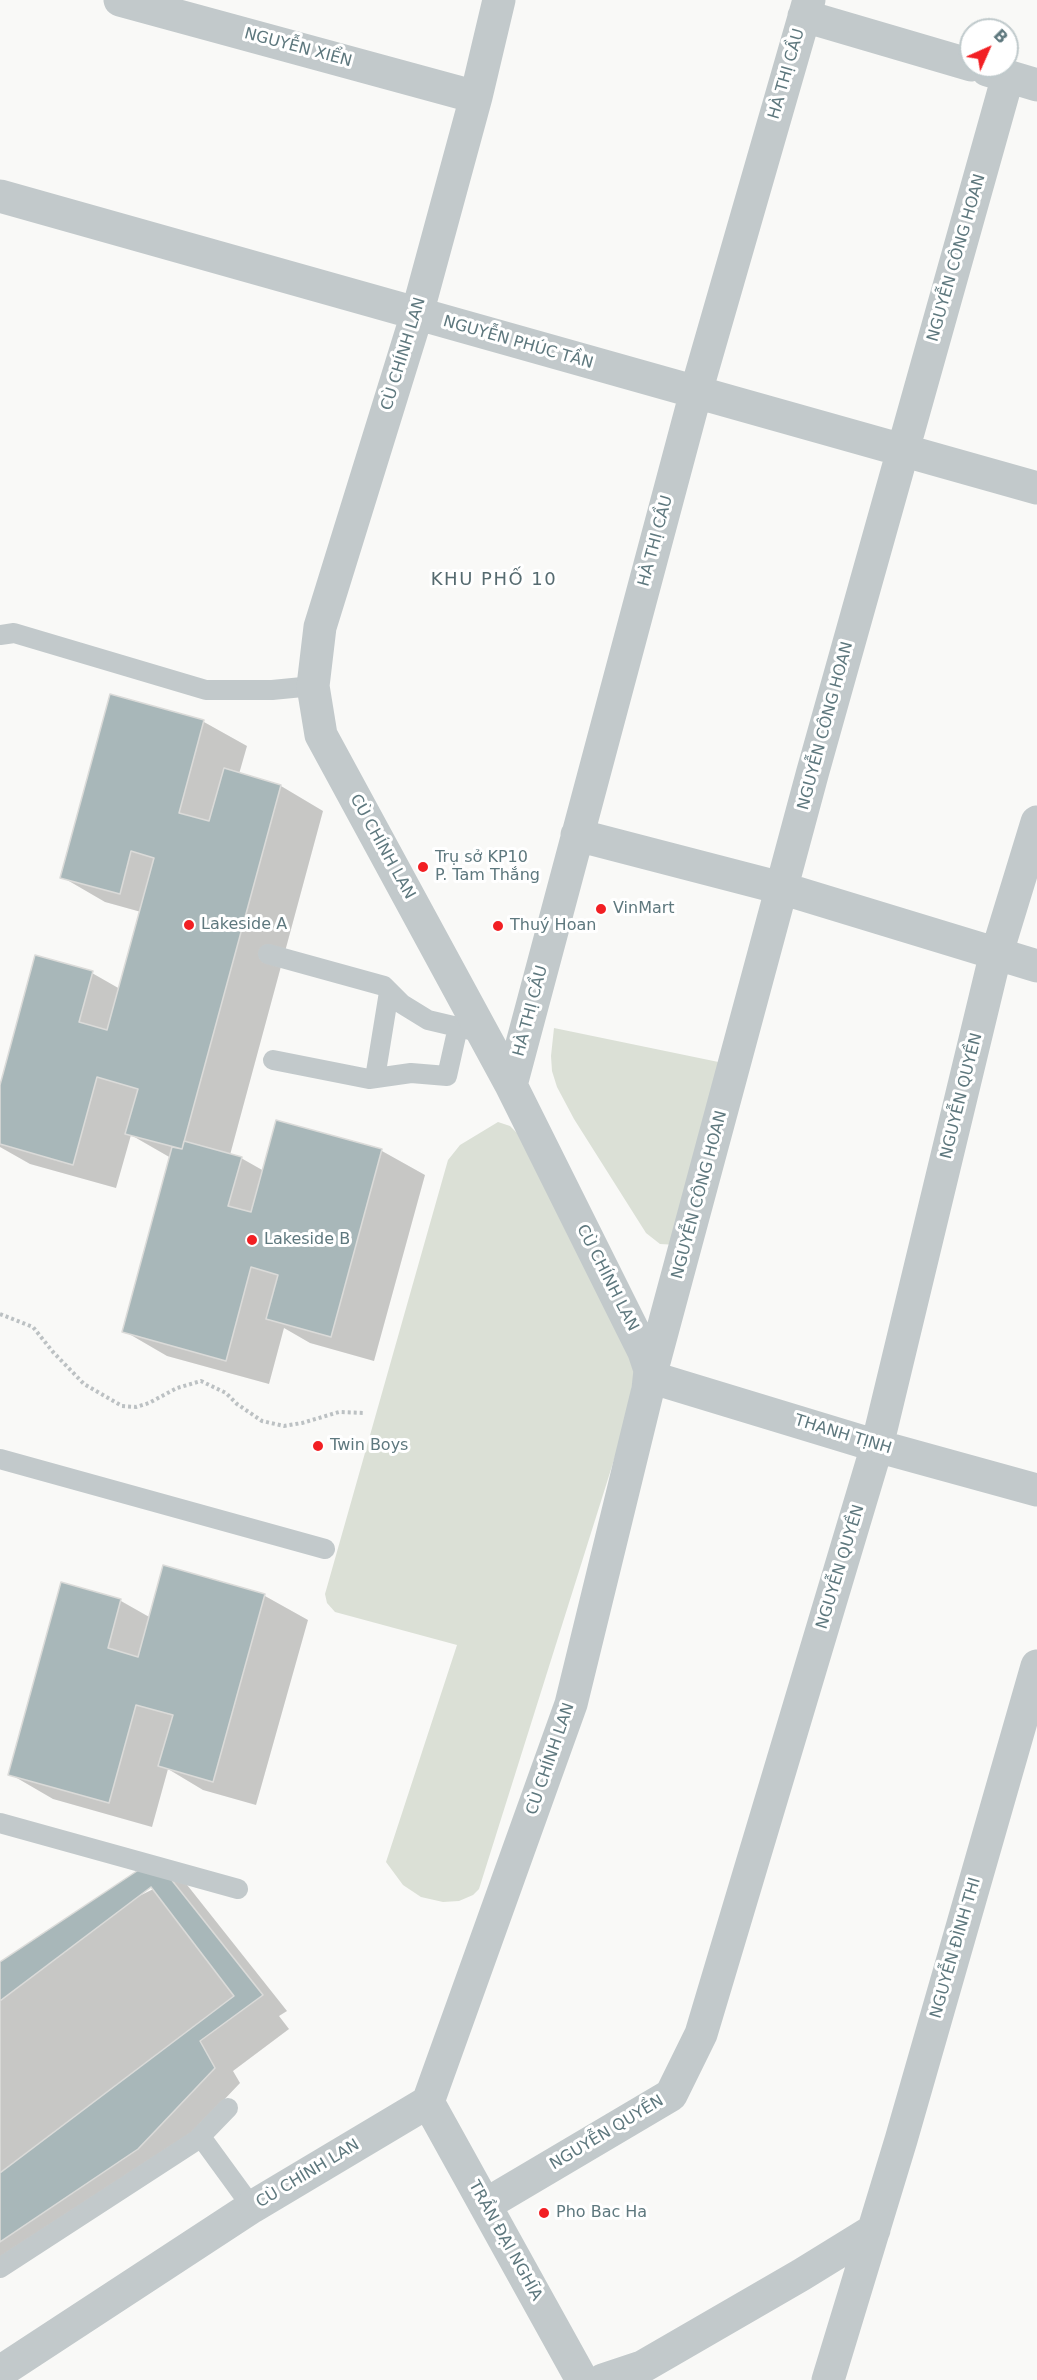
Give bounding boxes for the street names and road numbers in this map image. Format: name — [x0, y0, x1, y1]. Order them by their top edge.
street label: NGUYỄN XIỂN — [242, 24, 354, 72]
street label: HÀ THỊ CẦU — [765, 26, 809, 122]
street label: NGUYỄN CÔNG HOAN — [924, 172, 990, 344]
street label: CÙ CHÍNH LAN — [378, 295, 430, 413]
street label: NGUYỄN PHÚC TẦN — [441, 312, 595, 374]
street label: HÀ THỊ CẦU — [635, 493, 677, 589]
street label: NGUYỄN CÔNG HOAN — [794, 640, 858, 812]
street label: CÙ CHÍNH LAN — [345, 791, 419, 903]
street label: HÀ THỊ CẦU — [510, 963, 552, 1059]
street label: NGUYỄN QUYỀN — [937, 1031, 987, 1161]
street label: NGUYỄN CÔNG HOAN — [668, 1109, 732, 1281]
street label: CÙ CHÍNH LAN — [572, 1221, 642, 1335]
street label: THANH TỊNH — [792, 1411, 894, 1459]
street label: NGUYỄN QUYỀN — [813, 1502, 869, 1632]
street label: CÙ CHÍNH LAN — [523, 1700, 579, 1818]
street label: NGUYỄN ĐÌNH THI — [927, 1875, 985, 2021]
street label: NGUYỄN QUYỀN — [547, 2092, 667, 2174]
street label: CÙ CHÍNH LAN — [253, 2136, 363, 2212]
street label: TRẦN ĐẠI NGHĨA — [464, 2178, 546, 2304]

